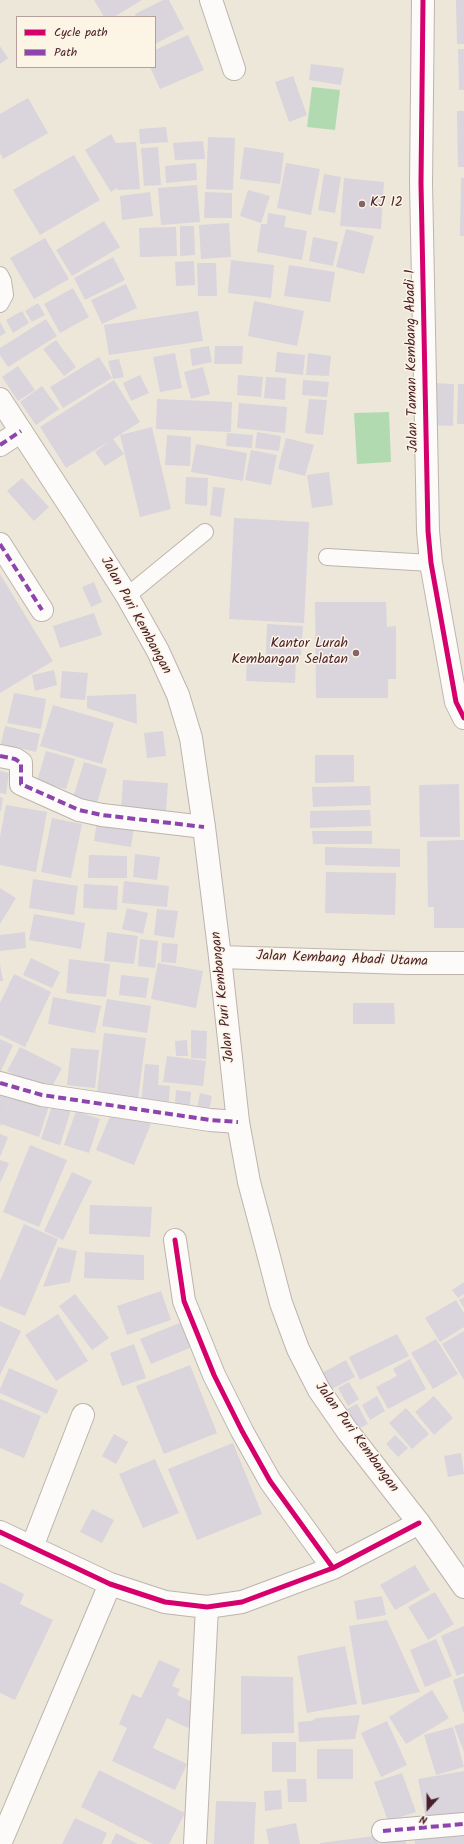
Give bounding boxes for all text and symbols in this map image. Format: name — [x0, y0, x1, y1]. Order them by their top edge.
legend — [16, 16, 156, 68]
text: Cycle path — [54, 23, 108, 42]
text: Path — [54, 43, 77, 62]
place label: KJ 12 — [370, 196, 403, 212]
marker: KJ 12 — [357, 199, 367, 209]
street label: Jalan Taman Kembang Abadi 1 — [403, 269, 423, 453]
street label: Jalan Puri Kembangan — [96, 554, 174, 678]
place label: Kantor Lurah Kembangan Selatan — [231, 637, 348, 670]
marker: Kantor Lurah Kembangan Selatan — [351, 648, 361, 658]
street label: Jalan Puri Kembangan — [209, 931, 239, 1063]
street label: Jalan Kembang Abadi Utama — [256, 949, 428, 971]
street label: Jalan Puri Kembangan — [310, 1380, 402, 1496]
north arrow — [408, 1788, 448, 1828]
text: N — [417, 1810, 430, 1829]

